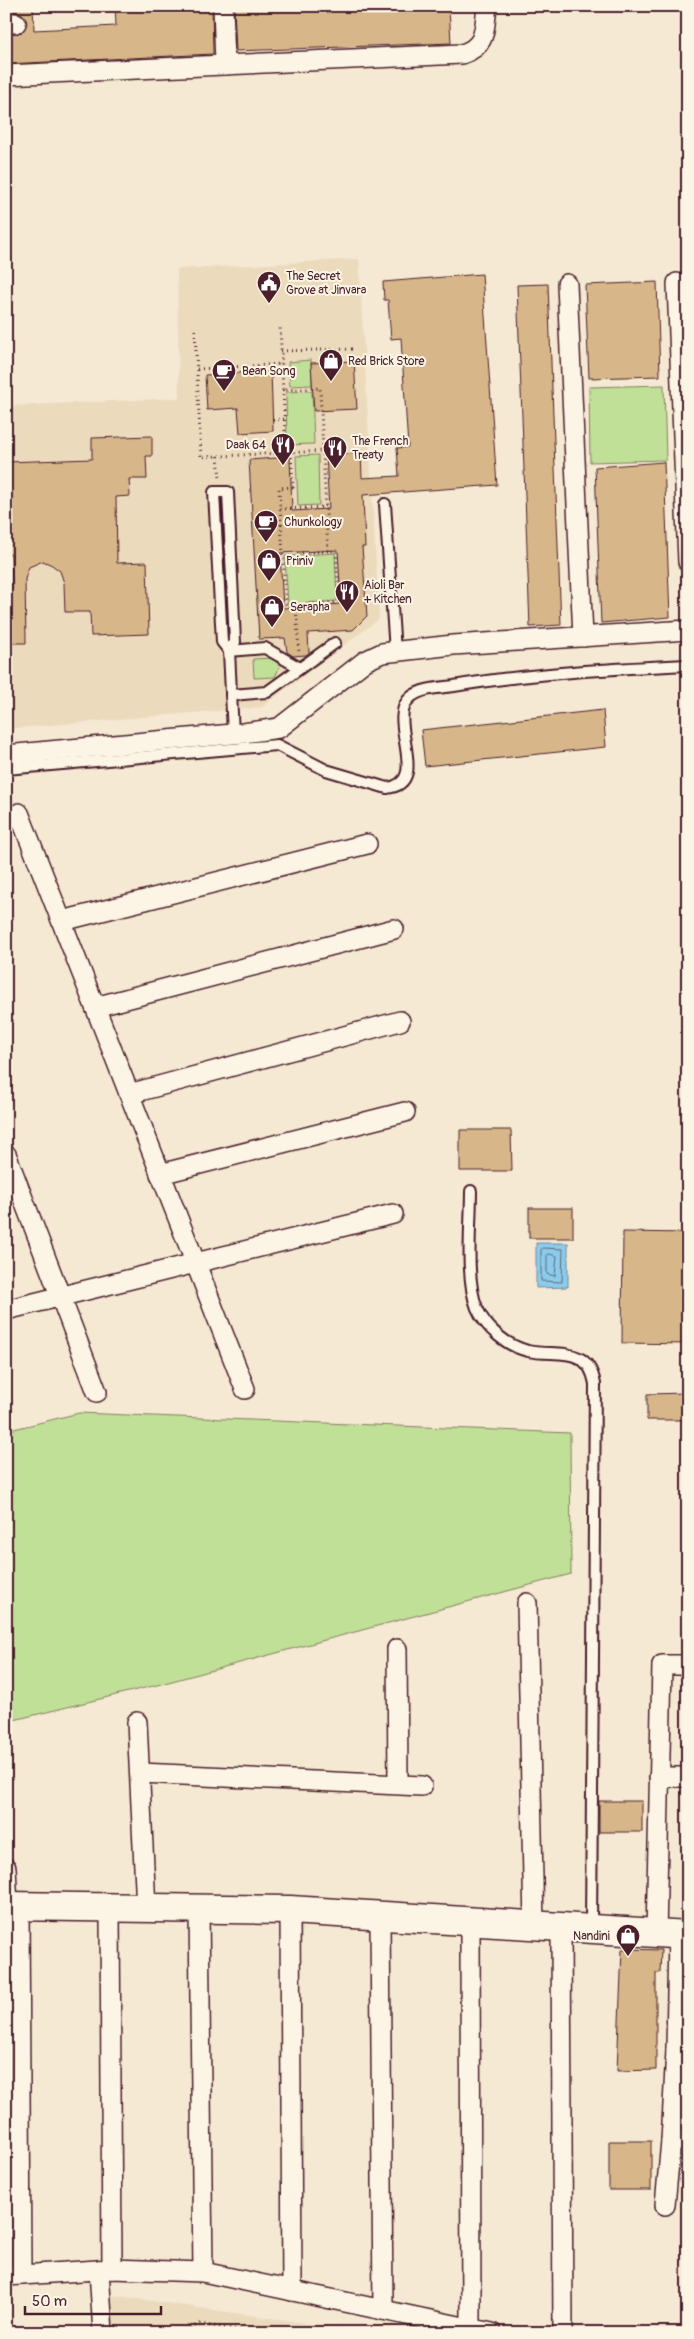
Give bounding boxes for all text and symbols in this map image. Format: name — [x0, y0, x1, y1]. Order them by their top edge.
place label: The Secret Grove at Jinvara — [286, 269, 367, 298]
public building icon: The Secret Grove at Jinvara — [256, 270, 282, 304]
shop icon: Red Brick Store — [318, 348, 344, 382]
place label: Red Brick Store — [348, 354, 425, 369]
cafe icon: Bean Song — [211, 358, 237, 392]
place label: Bean Song — [242, 364, 295, 379]
restaurant icon: Daak 64 — [270, 432, 296, 466]
place label: The French Treaty — [352, 434, 409, 463]
restaurant icon: The French Treaty — [322, 435, 348, 469]
place label: Daak 64 — [226, 438, 266, 453]
cafe icon: Chunkology — [253, 509, 279, 543]
place label: Chunkology — [284, 515, 342, 530]
shop icon: Priniv — [256, 548, 282, 582]
place label: Priniv — [286, 554, 313, 569]
place label: Aioli Bar + Kitchen — [363, 578, 412, 607]
restaurant icon: Aioli Bar + Kitchen — [334, 579, 360, 613]
shop icon: Serapha — [259, 594, 285, 628]
place label: Serapha — [290, 600, 330, 615]
shop icon: Nandini — [615, 1923, 641, 1957]
place label: Nandini — [573, 1929, 610, 1944]
scale bar — [25, 2284, 161, 2316]
text: 50 m — [32, 2292, 67, 2311]

